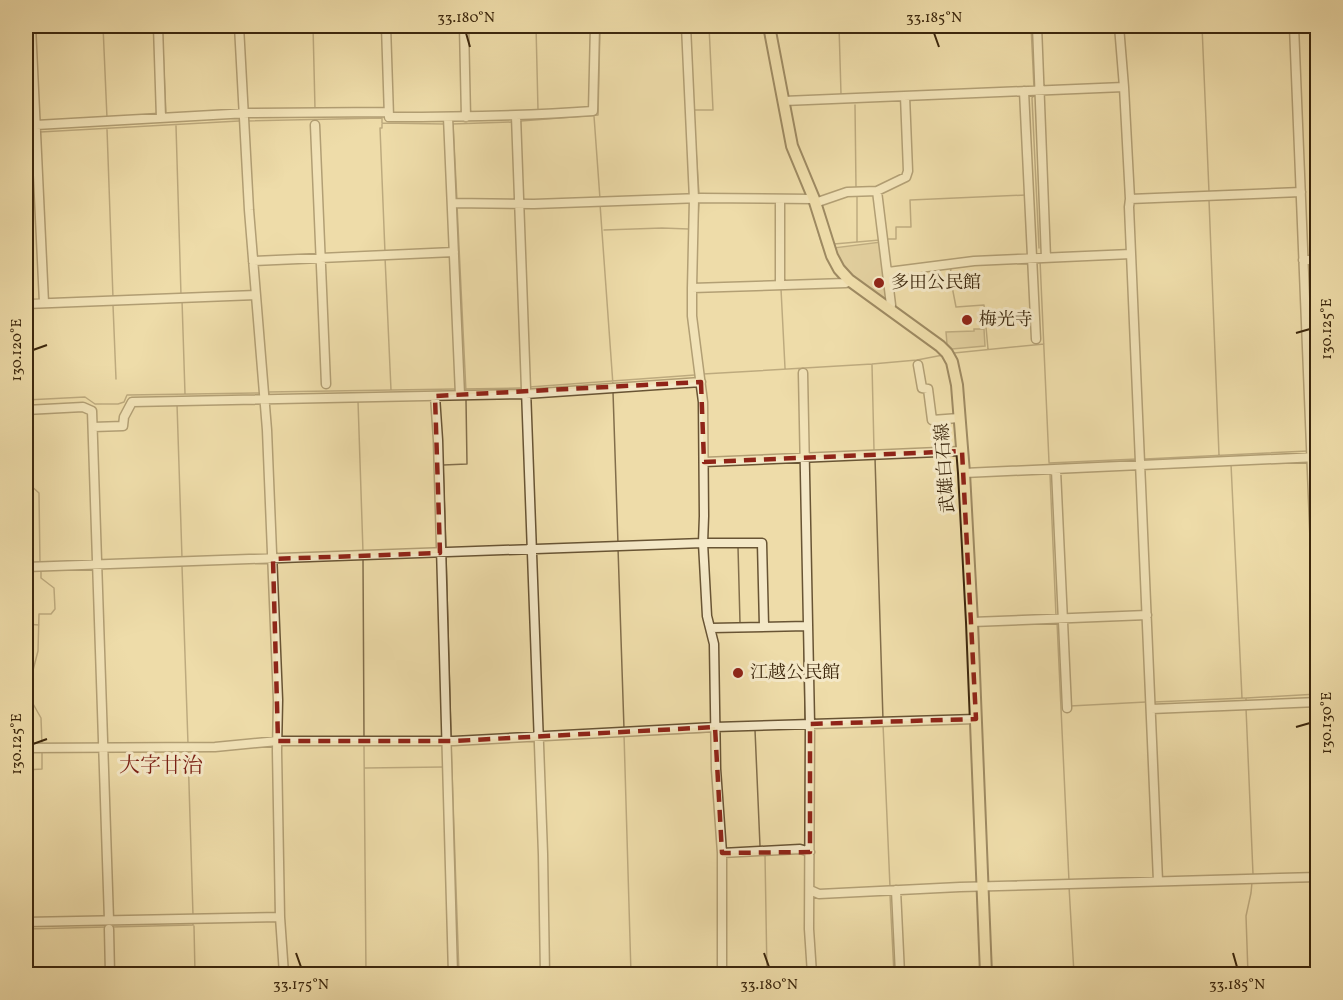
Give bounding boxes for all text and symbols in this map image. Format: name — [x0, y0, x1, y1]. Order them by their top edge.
text: 33.180°N — [437, 8, 495, 29]
text: 33.185°N — [906, 8, 962, 29]
place label: 多田公民館 — [891, 271, 981, 296]
marker: 多田公民館 — [872, 276, 886, 290]
text: 130.125°E — [1317, 298, 1338, 360]
place label: 梅光寺 — [979, 308, 1033, 333]
marker: 梅光寺 — [960, 313, 974, 327]
text: 130.120°E — [7, 319, 28, 381]
street label: 武雄白石線 — [930, 422, 962, 514]
place label: 江越公民館 — [750, 661, 840, 686]
marker: 江越公民館 — [731, 666, 745, 680]
text: 130.130°E — [1317, 692, 1338, 754]
text: 130.125°E — [7, 713, 28, 775]
district label: 大字廿治 — [119, 752, 203, 781]
text: 33.175°N — [273, 975, 329, 996]
text: 33.180°N — [740, 975, 798, 996]
text: 33.185°N — [1209, 975, 1265, 996]

